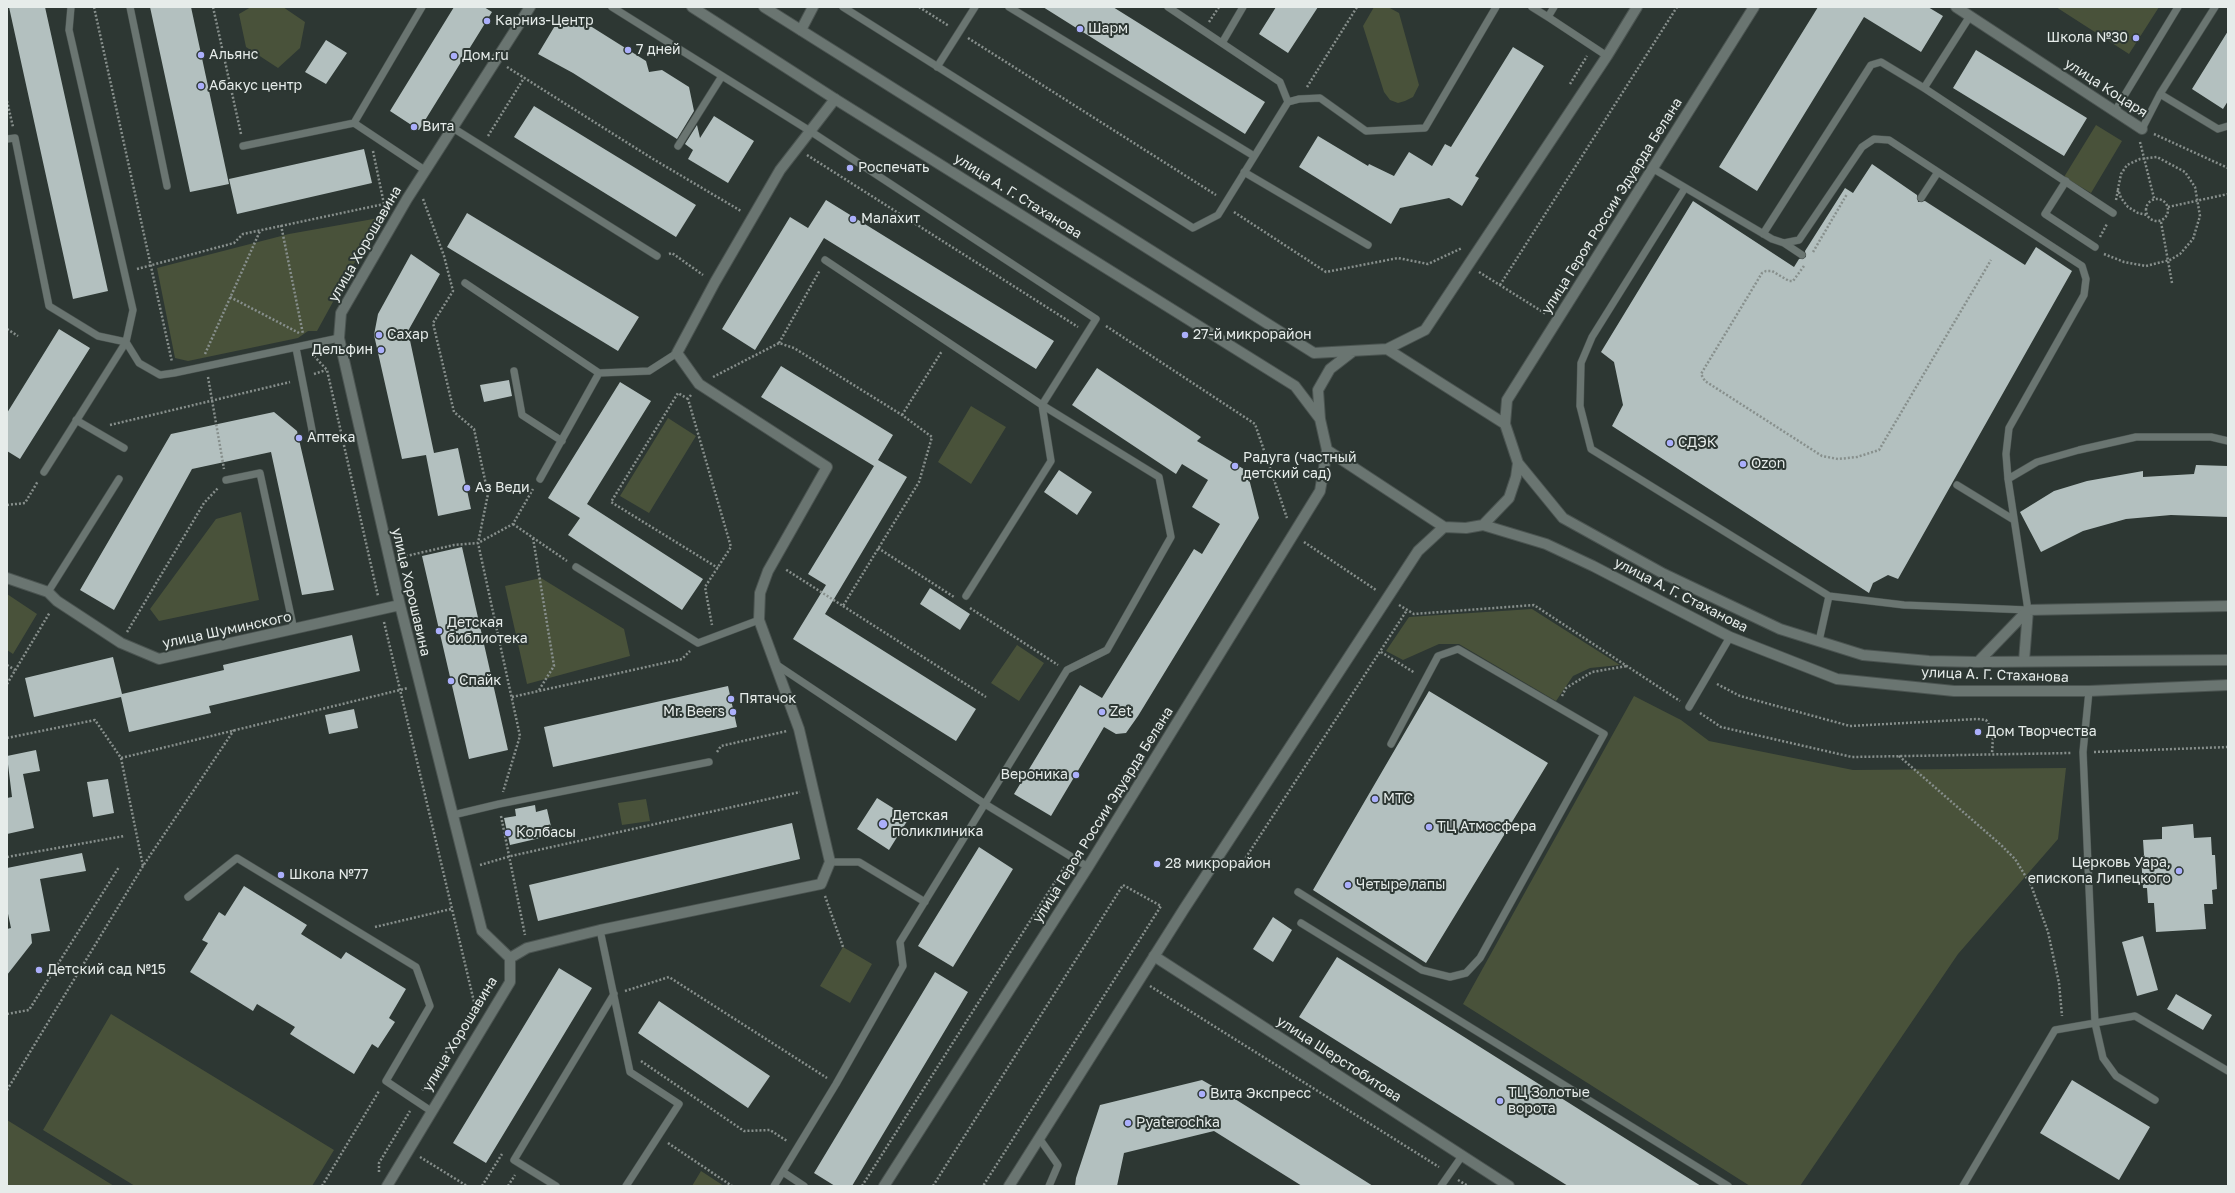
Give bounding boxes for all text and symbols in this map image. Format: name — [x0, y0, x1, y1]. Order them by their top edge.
place label: Карниз-Центр — [495, 13, 593, 29]
marker: Карниз-Центр — [482, 16, 492, 26]
place label: Шарм — [1088, 21, 1128, 37]
marker: Шарм — [1075, 24, 1085, 34]
place label: Школа №30 — [2047, 30, 2128, 46]
marker: Школа №30 — [2131, 33, 2141, 43]
place label: 7 дней — [636, 42, 681, 58]
marker: 7 дней — [623, 45, 633, 55]
place label: Альянс — [209, 47, 258, 63]
place label: Дом.ru — [462, 48, 509, 64]
marker: Альянс — [196, 50, 206, 60]
marker: Дом.ru — [449, 51, 459, 61]
street label: улица Коцаря — [2061, 55, 2151, 121]
place label: Абакус центр — [209, 78, 302, 94]
marker: Абакус центр — [196, 81, 206, 91]
street label: улица Героя России Эдуарда Белана — [1538, 95, 1686, 317]
place label: Вита — [422, 119, 454, 135]
marker: Вита — [409, 122, 419, 132]
street label: улица А. Г. Стаханова — [951, 150, 1085, 242]
place label: Роспечать — [858, 160, 929, 176]
marker: Роспечать — [845, 163, 855, 173]
street label: улица Хорошавина — [325, 183, 405, 305]
place label: Малахит — [861, 211, 920, 227]
marker: Малахит — [848, 214, 858, 224]
place label: Сахар — [387, 327, 429, 343]
place label: 27-й микрорайон — [1193, 327, 1312, 343]
marker: Сахар — [374, 330, 384, 340]
marker: 27-й микрорайон — [1180, 330, 1190, 340]
place label: Дельфин — [312, 342, 373, 358]
marker: Дельфин — [376, 345, 386, 355]
place label: Аптека — [307, 430, 355, 446]
marker: Аптека — [294, 433, 304, 443]
place label: СДЭК — [1678, 435, 1716, 451]
marker: СДЭК — [1665, 438, 1675, 448]
place label: Радуга (частный детский сад) — [1243, 450, 1357, 482]
place label: Ozon — [1751, 456, 1785, 472]
marker: Ozon — [1738, 459, 1748, 469]
marker: Радуга (частный детский сад) — [1230, 461, 1240, 471]
place label: Аз Веди — [475, 480, 529, 496]
marker: Аз Веди — [462, 483, 472, 493]
street label: улица Хорошавина — [388, 526, 434, 658]
street label: улица А. Г. Стаханова — [1611, 554, 1751, 636]
street label: улица Шуминского — [161, 608, 293, 652]
place label: Детская библиотека — [447, 615, 528, 648]
marker: Детская библиотека — [434, 626, 444, 636]
street label: улица А. Г. Стаханова — [1921, 664, 2069, 686]
place label: Спайк — [459, 673, 501, 689]
marker: Спайк — [446, 676, 456, 686]
place label: Пятачок — [739, 691, 796, 707]
marker: Пятачок — [726, 694, 736, 704]
place label: Mr. Beers — [663, 704, 725, 720]
street label: улица Героя России Эдуарда Белана — [1029, 704, 1177, 926]
place label: Zet — [1110, 704, 1132, 720]
marker: Mr. Beers — [728, 707, 738, 717]
marker: Zet — [1097, 707, 1107, 717]
place label: Дом Творчества — [1986, 724, 2097, 740]
marker: Дом Творчества — [1973, 727, 1983, 737]
place label: Вероника — [1001, 767, 1068, 783]
marker: Вероника — [1071, 770, 1081, 780]
place label: МТС — [1383, 791, 1413, 807]
marker: МТС — [1370, 794, 1380, 804]
place label: Детская поликлиника — [892, 808, 983, 840]
marker: Детская поликлиника — [877, 818, 889, 830]
place label: ТЦ Атмосфера — [1437, 819, 1536, 835]
marker: ТЦ Атмосфера — [1424, 822, 1434, 832]
place label: Колбасы — [516, 825, 576, 841]
marker: Колбасы — [503, 828, 513, 838]
place label: Церковь Уара, епископа Липецкого — [2028, 855, 2171, 888]
place label: 28 микрорайон — [1165, 856, 1271, 872]
marker: 28 микрорайон — [1152, 859, 1162, 869]
marker: Церковь Уара, епископа Липецкого — [2174, 866, 2184, 876]
place label: Школа №77 — [289, 867, 368, 883]
marker: Школа №77 — [276, 870, 286, 880]
place label: Четыре лапы — [1356, 877, 1445, 893]
marker: Четыре лапы — [1343, 880, 1353, 890]
place label: Детский сад №15 — [47, 962, 166, 978]
marker: Детский сад №15 — [34, 965, 44, 975]
street label: улица Хорошавина — [419, 974, 501, 1094]
street label: улица Шерстобитова — [1273, 1012, 1405, 1106]
place label: ТЦ Золотые ворота — [1508, 1085, 1590, 1118]
place label: Вита Экспресс — [1210, 1086, 1311, 1102]
marker: Вита Экспресс — [1197, 1089, 1207, 1099]
marker: ТЦ Золотые ворота — [1495, 1096, 1505, 1106]
place label: Pyaterochka — [1136, 1115, 1220, 1131]
marker: Pyaterochka — [1123, 1118, 1133, 1128]

